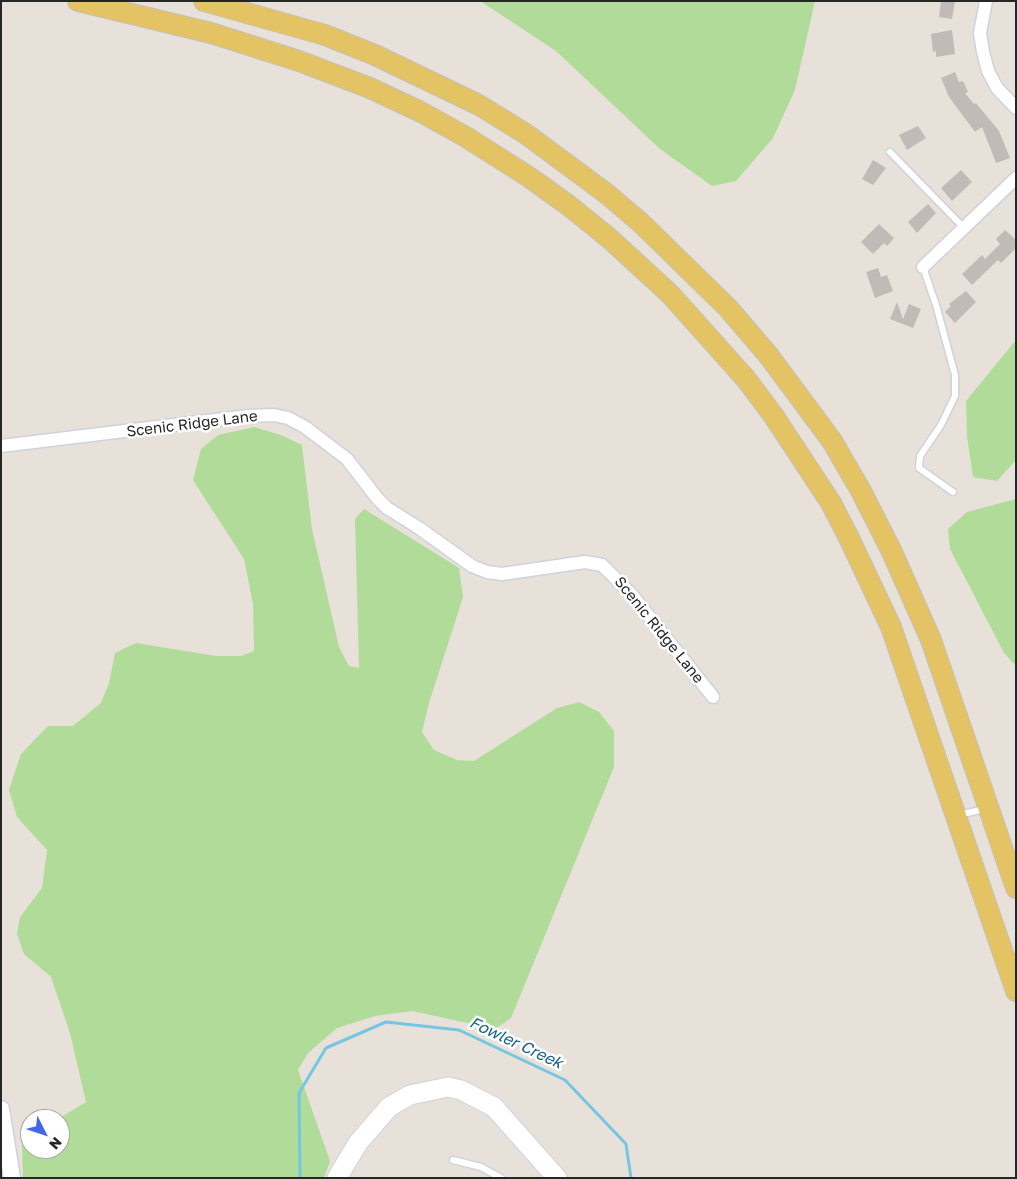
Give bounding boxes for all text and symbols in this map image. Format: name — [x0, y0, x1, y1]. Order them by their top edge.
street label: Scenic Ridge Lane — [125, 407, 259, 441]
street label: Scenic Ridge Lane — [611, 573, 707, 687]
water label: Fowler Creek — [466, 1013, 566, 1073]
north arrow — [20, 1109, 70, 1159]
text: N — [46, 1134, 66, 1153]

